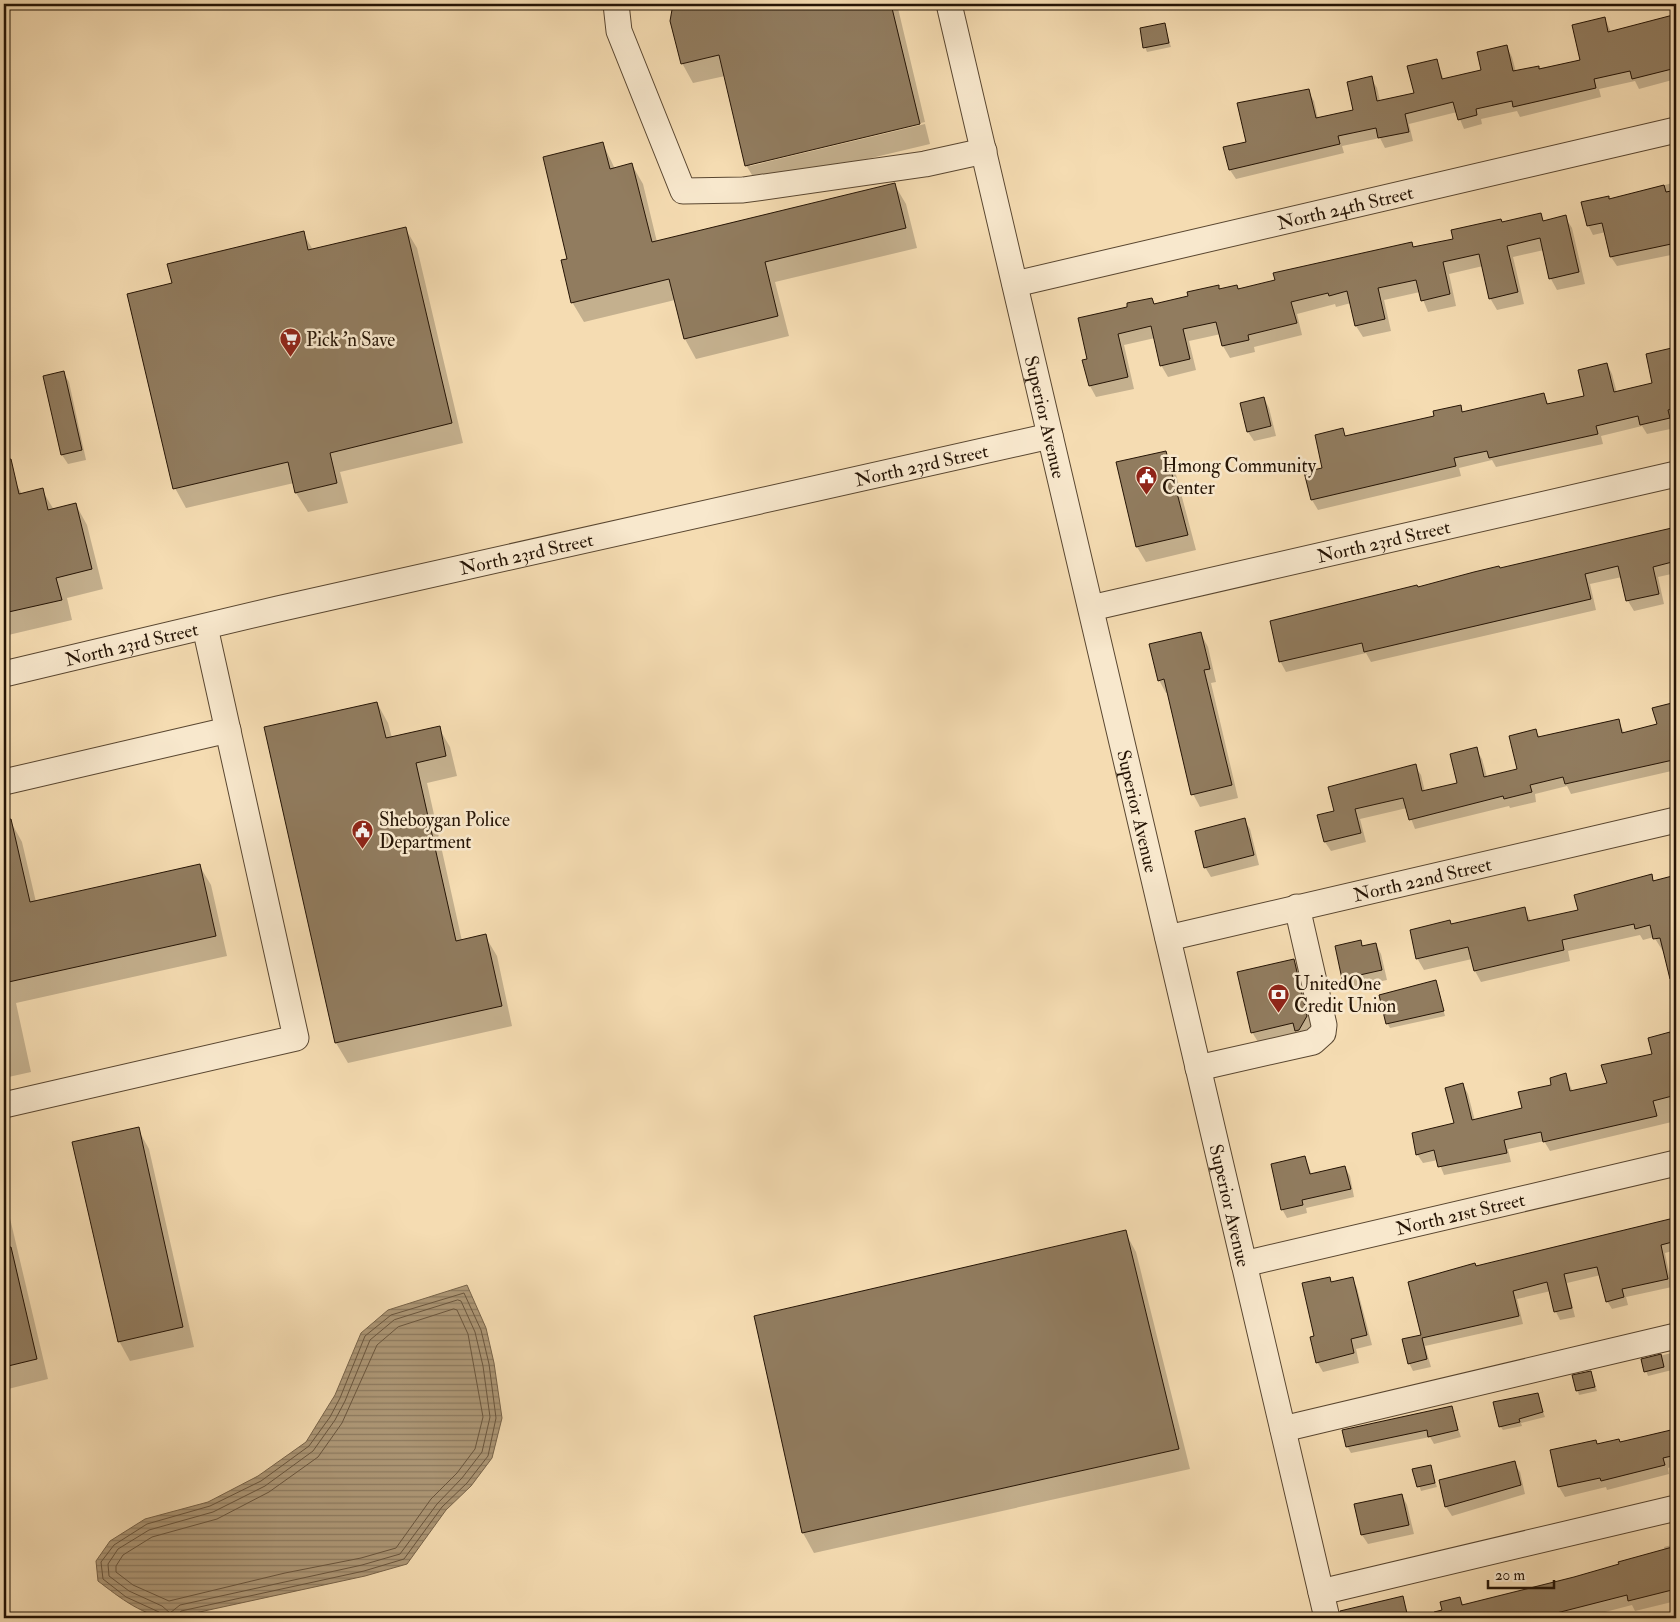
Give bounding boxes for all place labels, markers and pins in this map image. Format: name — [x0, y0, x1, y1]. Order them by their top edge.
supermarket icon: Pick 'n Save — [278, 327, 302, 358]
place label: Pick 'n Save — [306, 328, 395, 352]
place label: Hmong Community Center — [1162, 454, 1317, 500]
public building icon: Hmong Community Center — [1134, 464, 1158, 495]
place label: Sheboygan Police Department — [379, 808, 510, 855]
public building icon: Sheboygan Police Department — [351, 818, 375, 849]
place label: UnitedOne Credit Union — [1294, 972, 1397, 1018]
bank icon: UnitedOne Credit Union — [1266, 982, 1290, 1013]

